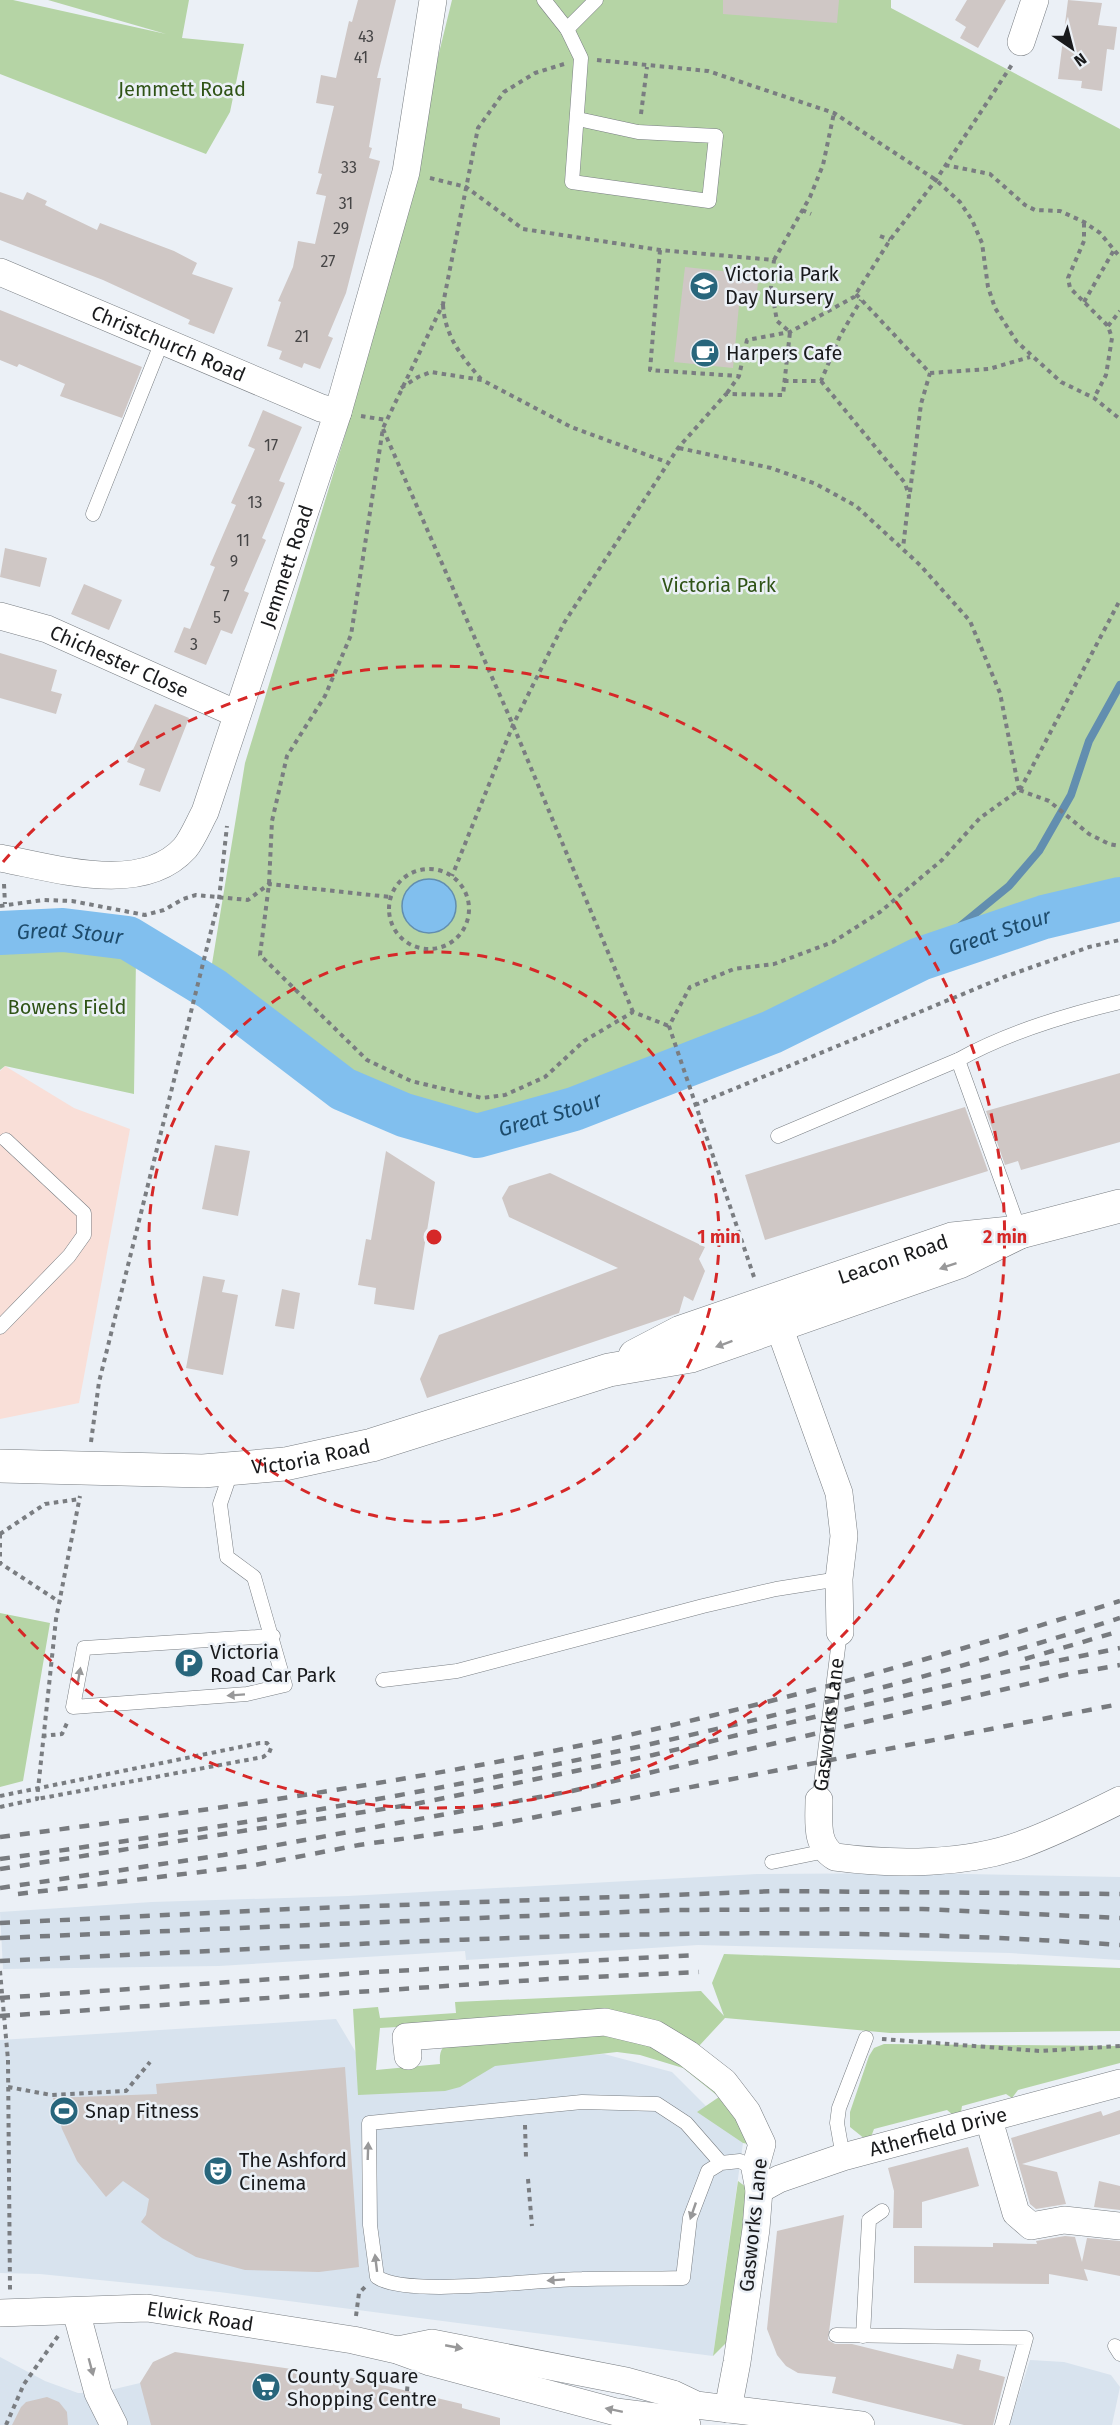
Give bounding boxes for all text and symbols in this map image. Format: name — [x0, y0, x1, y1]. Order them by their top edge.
north arrow — [1042, 18, 1102, 78]
house number: 43 — [358, 27, 374, 46]
house number: 41 — [354, 48, 368, 67]
text: N — [1071, 49, 1090, 71]
park label: Jemmett Road — [118, 77, 246, 101]
house number: 33 — [341, 158, 357, 177]
house number: 31 — [339, 194, 353, 213]
house number: 29 — [333, 219, 349, 238]
house number: 27 — [321, 252, 335, 271]
place label: Victoria Park Day Nursery — [725, 262, 840, 309]
school or university icon: Victoria Park Day Nursery — [688, 270, 720, 302]
street label: Christchurch Road — [88, 300, 249, 387]
house number: 21 — [295, 327, 309, 346]
cafe icon: Harpers Cafe — [689, 337, 721, 369]
place label: Harpers Cafe — [726, 341, 842, 365]
house number: 17 — [264, 436, 278, 455]
house number: 13 — [248, 493, 262, 512]
street label: Jemmett Road — [255, 502, 318, 631]
house number: 11 — [236, 531, 250, 550]
house number: 9 — [230, 552, 238, 571]
park label: Victoria Park — [662, 573, 777, 597]
house number: 7 — [222, 587, 230, 606]
house number: 5 — [213, 608, 221, 627]
street label: Chichester Close — [46, 620, 192, 703]
house number: 3 — [190, 635, 198, 654]
water label: Great Stour — [945, 903, 1054, 962]
water label: Great Stour — [16, 917, 125, 950]
park label: Bowens Field — [8, 995, 126, 1019]
water label: Great Stour — [495, 1086, 606, 1142]
text: 1 min — [697, 1226, 741, 1248]
text: 2 min — [983, 1226, 1027, 1248]
centre of rings — [424, 1227, 444, 1247]
street label: Leacon Road — [835, 1229, 951, 1289]
one-way arrow — [939, 1262, 957, 1272]
one-way arrow — [715, 1340, 733, 1350]
street label: Victoria Road — [250, 1434, 373, 1479]
place label: Victoria Road Car Park — [210, 1640, 336, 1687]
parking icon: Victoria Road Car Park — [173, 1647, 205, 1679]
street label: Gasworks Lane — [808, 1656, 849, 1793]
one-way arrow — [75, 1666, 84, 1685]
one-way arrow — [227, 1690, 246, 1700]
sports icon: Snap Fitness — [48, 2095, 80, 2127]
place label: Snap Fitness — [85, 2099, 199, 2123]
street label: Atherfield Drive — [867, 2102, 1010, 2161]
one-way arrow — [364, 2141, 373, 2160]
place label: The Ashford Cinema — [239, 2148, 347, 2195]
theatre icon: The Ashford Cinema — [202, 2155, 234, 2187]
street label: Gasworks Lane — [734, 2157, 772, 2293]
one-way arrow — [687, 2202, 697, 2220]
one-way arrow — [371, 2254, 381, 2273]
one-way arrow — [547, 2276, 566, 2285]
street label: Elwick Road — [145, 2296, 255, 2336]
one-way arrow — [445, 2343, 464, 2352]
one-way arrow — [87, 2358, 96, 2376]
place label: County Square Shopping Centre — [287, 2364, 437, 2411]
supermarket icon: County Square Shopping Centre — [250, 2371, 282, 2403]
one-way arrow — [605, 2405, 624, 2415]

